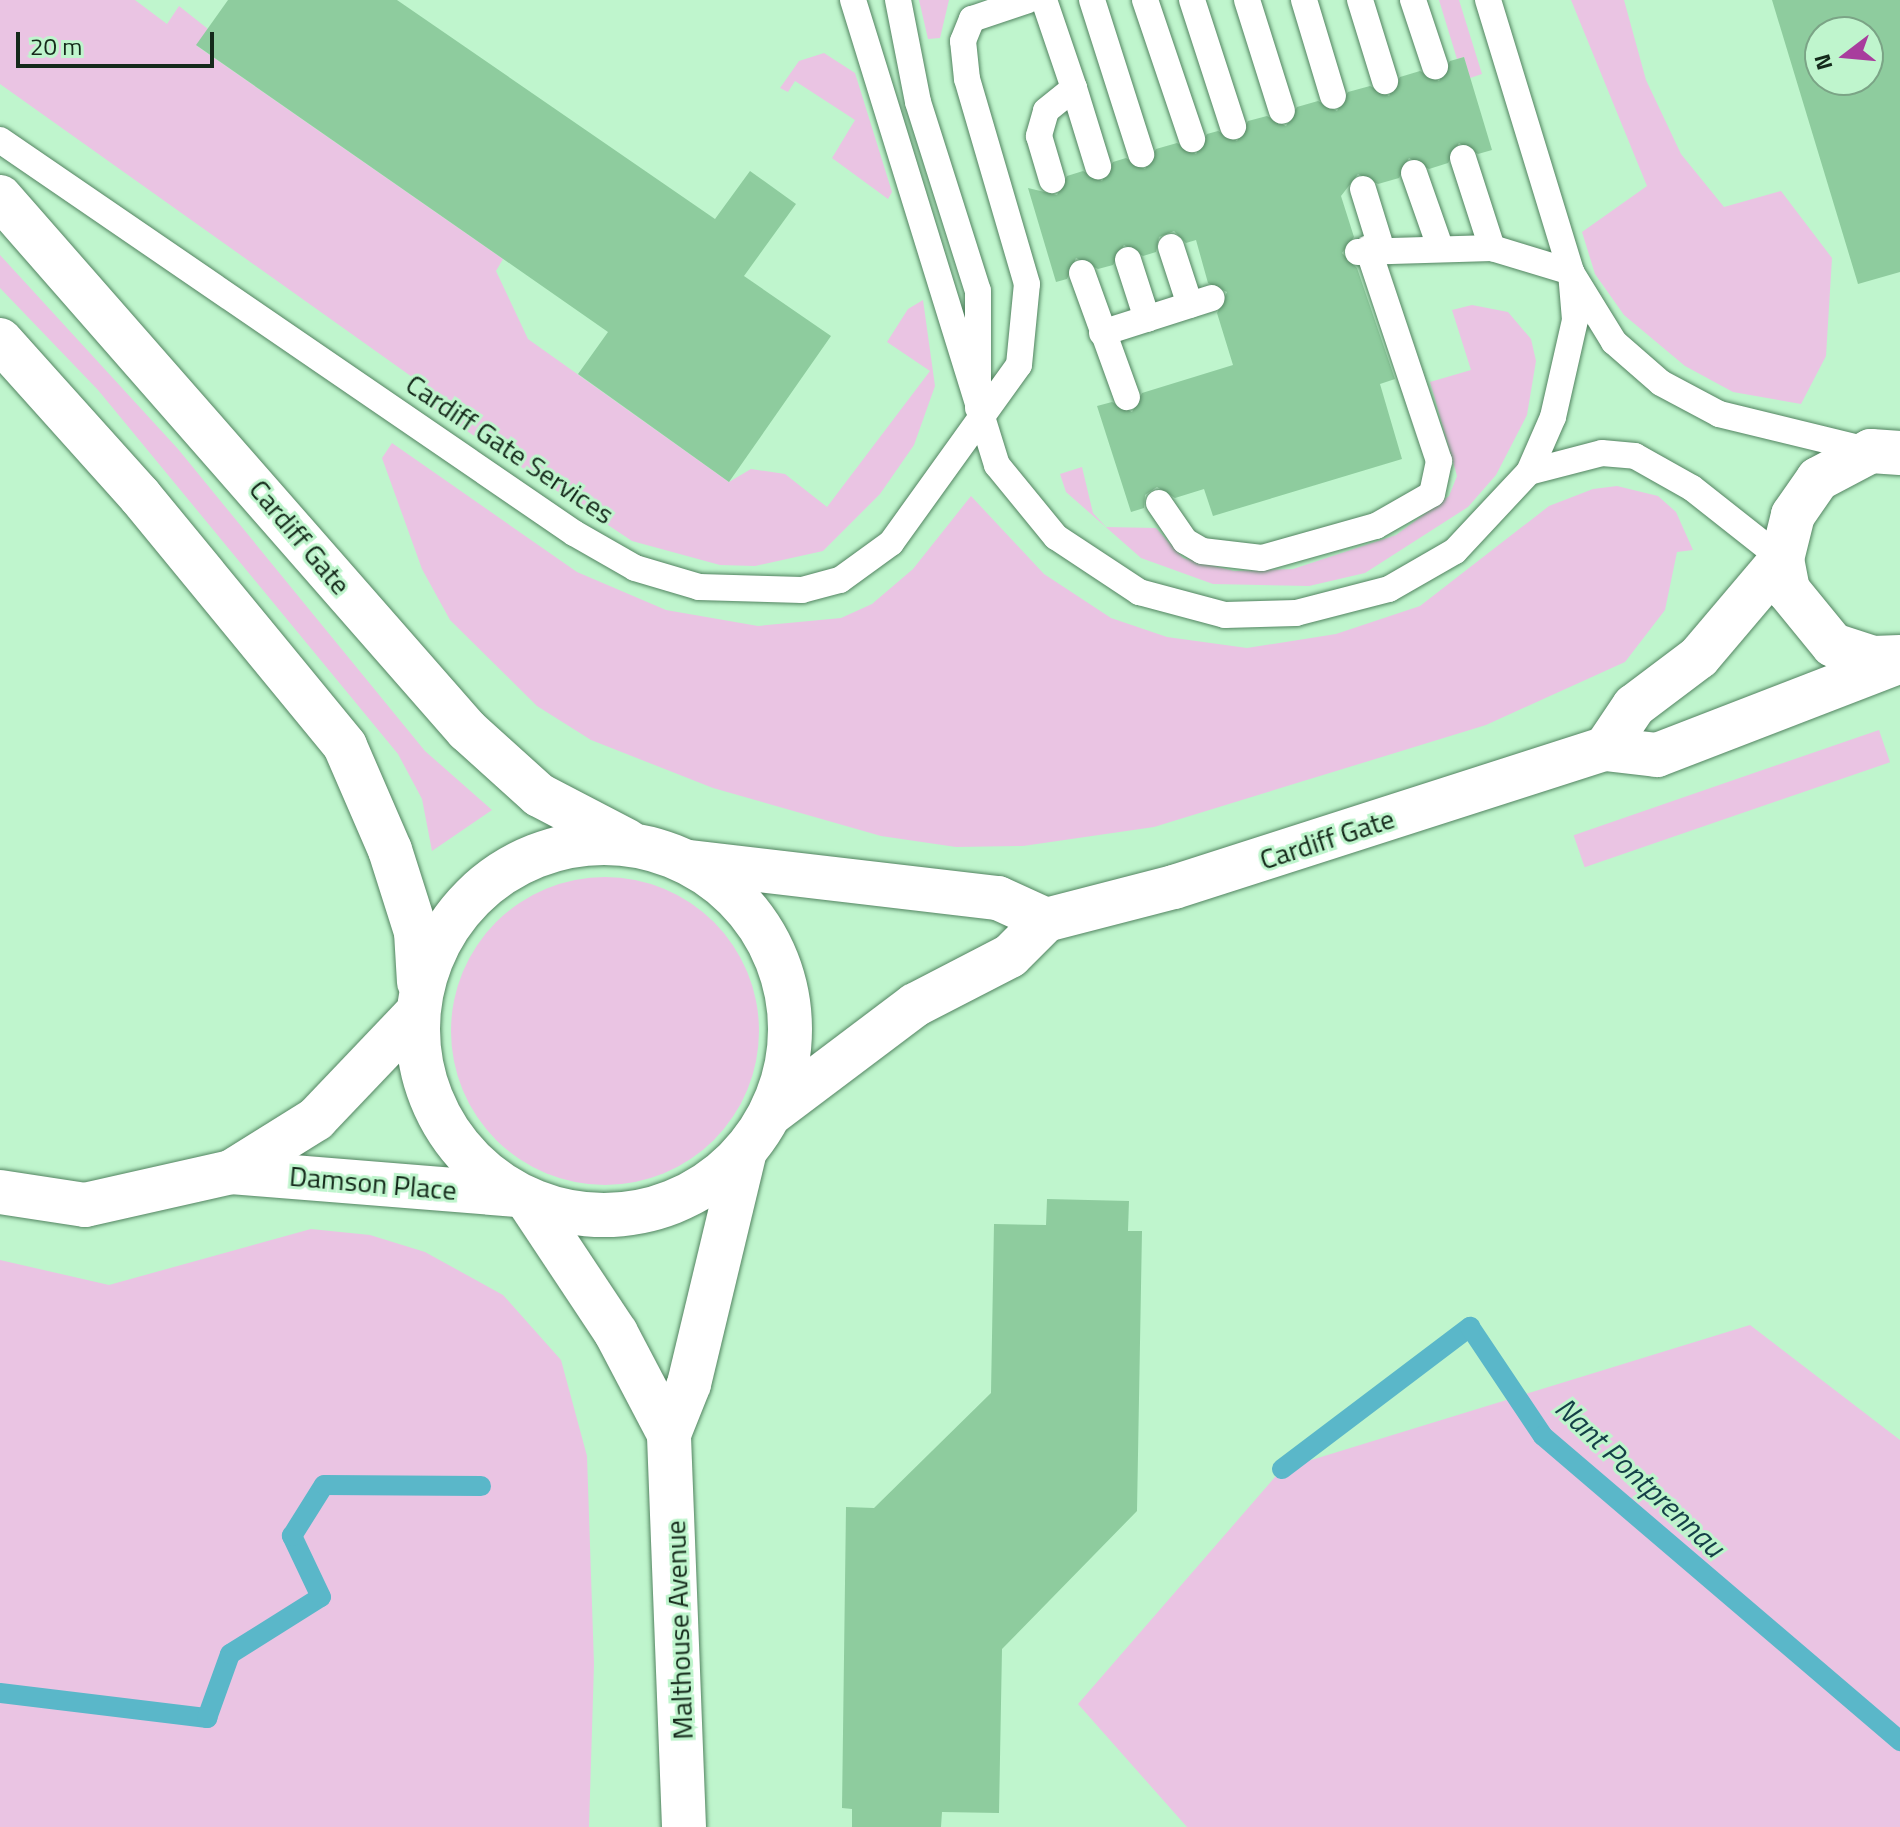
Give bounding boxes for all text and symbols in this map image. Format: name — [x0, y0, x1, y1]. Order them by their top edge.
scale bar — [20, 16, 218, 66]
north arrow — [1804, 16, 1884, 96]
text: 20 m — [30, 28, 82, 64]
text: N — [1804, 50, 1841, 74]
street label: Cardiff Gate Services — [400, 367, 620, 531]
street label: Cardiff Gate — [242, 473, 358, 601]
street label: Cardiff Gate — [1255, 801, 1399, 877]
street label: Damson Place — [288, 1159, 458, 1207]
water label: Nant Pontprennau — [1548, 1389, 1732, 1565]
street label: Malthouse Avenue — [658, 1520, 700, 1740]

